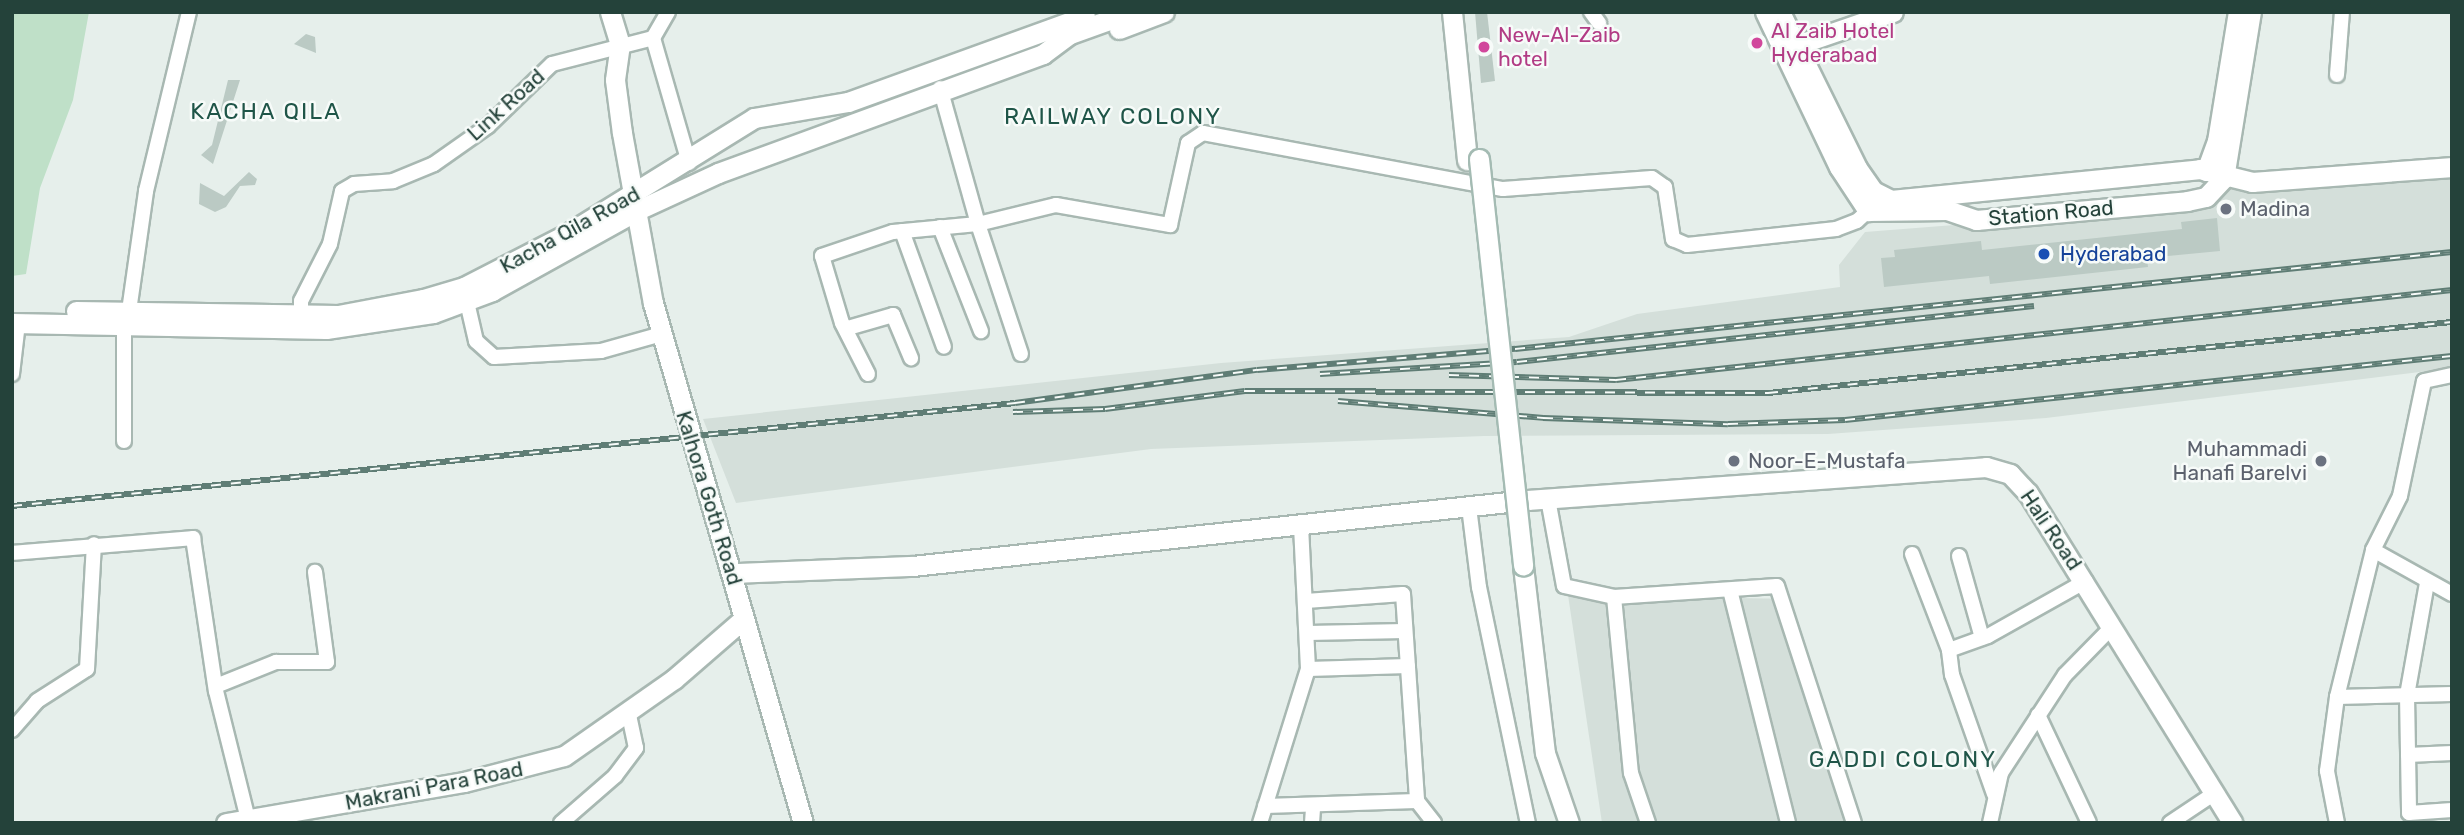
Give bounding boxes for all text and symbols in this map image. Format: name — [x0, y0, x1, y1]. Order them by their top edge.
place label: Al Zaib Hotel Hyderabad — [1771, 18, 1894, 68]
place label: New-Al-Zaib hotel — [1498, 22, 1621, 72]
marker: Al Zaib Hotel Hyderabad — [1749, 35, 1765, 51]
marker: New-Al-Zaib hotel — [1476, 39, 1492, 55]
street label: Link Road — [462, 64, 550, 146]
district label: KACHA QILA — [191, 97, 341, 125]
district label: RAILWAY COLONY — [1005, 102, 1221, 130]
street label: Kacha Qila Road — [496, 181, 644, 279]
street label: Station Road — [1987, 195, 2115, 231]
place label: Madina — [2240, 196, 2310, 222]
marker: Madina — [2218, 201, 2234, 217]
place label: Hyderabad — [2060, 241, 2166, 267]
marker: Hyderabad — [2034, 244, 2054, 264]
street label: Kalhora Goth Road — [671, 408, 747, 588]
place label: Muhammadi Hanafi Barelvi — [2173, 436, 2307, 486]
place label: Noor-E-Mustafa — [1748, 448, 1906, 474]
marker: Noor-E-Mustafa — [1726, 453, 1742, 469]
marker: Muhammadi Hanafi Barelvi — [2313, 453, 2329, 469]
street label: Hali Road — [2015, 485, 2087, 575]
district label: GADDI COLONY — [1810, 745, 1996, 773]
street label: Makrani Para Road — [343, 756, 525, 816]

